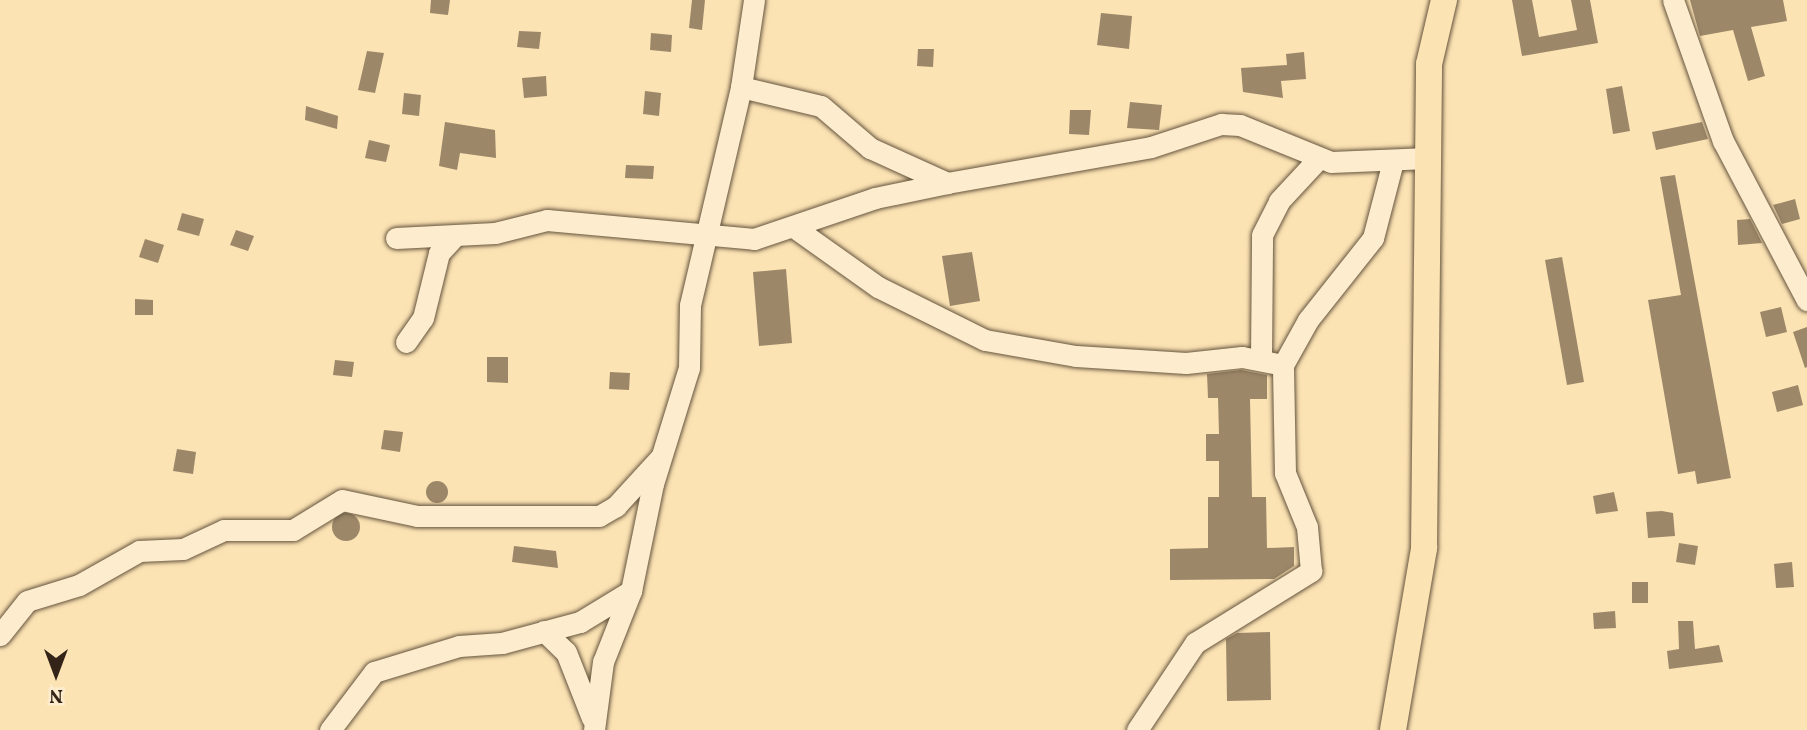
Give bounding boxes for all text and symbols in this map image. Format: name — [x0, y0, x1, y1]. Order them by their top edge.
north arrow — [21, 639, 91, 709]
text: N — [49, 682, 63, 708]

